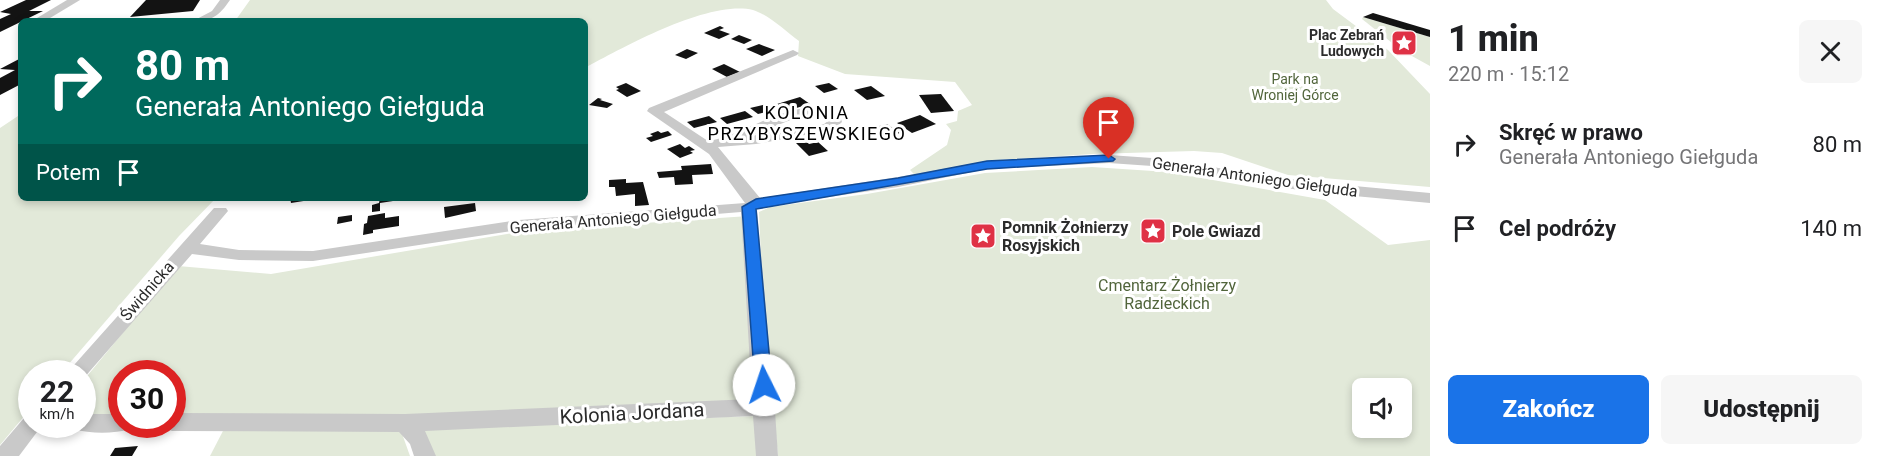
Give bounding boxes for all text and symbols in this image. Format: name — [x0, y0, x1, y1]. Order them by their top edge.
text: 1 min — [1448, 18, 1539, 60]
button: close — [1799, 20, 1862, 83]
place label: Plac Zebrań Ludowych — [1309, 27, 1384, 59]
place icon: Plac Zebrań Ludowych — [1389, 28, 1419, 58]
text: 80 m — [135, 41, 230, 90]
icon: right — [36, 42, 114, 120]
text: 220 m · 15:12 — [1448, 62, 1569, 86]
park label: Park na Wroniej Górce — [1251, 71, 1339, 103]
text: Generała Antoniego Giełguda — [135, 91, 485, 123]
pin — [1083, 97, 1134, 159]
district label: KOLONIA PRZYBYSZEWSKIEGO — [708, 102, 906, 144]
icon: arrive — [1092, 106, 1125, 139]
text: Skręć w prawo — [1499, 120, 1643, 145]
icon: right — [1448, 128, 1481, 161]
text: 80 m — [1813, 132, 1862, 157]
text: Generała Antoniego Giełguda — [1499, 145, 1758, 169]
street label: Generała Antoniego Giełguda — [1151, 153, 1359, 201]
icon: arrive — [112, 156, 145, 189]
text: Potem — [36, 160, 100, 185]
street label: Generała Antoniego Giełguda — [509, 200, 717, 238]
icon: arrive — [1448, 212, 1481, 245]
place icon: Pole Gwiazd — [1138, 216, 1168, 246]
text: Cel podróży — [1499, 216, 1616, 241]
text: 140 m — [1800, 216, 1862, 241]
place label: Pomnik Żołnierzy Rosyjskich — [1002, 218, 1129, 255]
place icon: Pomnik Żołnierzy Rosyjskich — [968, 221, 998, 251]
place label: Pole Gwiazd — [1172, 222, 1261, 241]
street label: Świdnicka — [115, 257, 178, 325]
park label: Cmentarz Żołnierzy Radzieckich — [1098, 276, 1236, 313]
position arrow — [732, 353, 796, 417]
speed limit sign: 30 — [108, 360, 186, 438]
text: 22 — [40, 374, 74, 409]
button: Zakończ — [1448, 375, 1649, 444]
button: Udostępnij — [1661, 375, 1862, 444]
map controls — [1352, 378, 1412, 438]
button: sound — [1352, 378, 1412, 438]
street label: Kolonia Jordana — [559, 397, 705, 429]
text: km/h — [39, 405, 75, 423]

